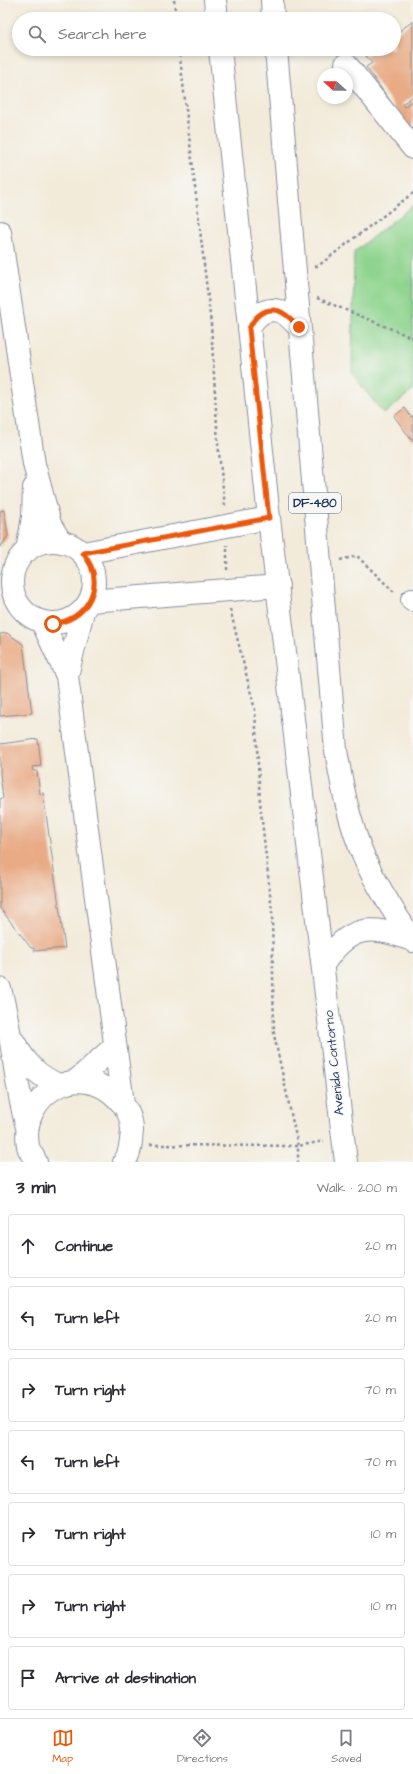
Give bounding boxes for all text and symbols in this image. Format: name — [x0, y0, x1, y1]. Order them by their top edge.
search box — [12, 12, 401, 56]
icon: search — [26, 23, 48, 45]
text: Search here — [58, 24, 147, 45]
north arrow — [317, 68, 353, 104]
route end — [290, 318, 308, 336]
road number: DF-480 — [289, 493, 341, 513]
route start — [44, 615, 62, 633]
street label: Avenida Contorno — [319, 1009, 348, 1116]
text: 3 min — [16, 1176, 56, 1200]
text: Walk · 200 m — [317, 1179, 397, 1197]
icon: ahead — [17, 1235, 39, 1257]
text: Continue — [55, 1236, 113, 1257]
text: 20 m — [365, 1237, 396, 1255]
icon: left — [17, 1307, 39, 1329]
text: Turn left — [55, 1308, 119, 1329]
text: 20 m — [365, 1309, 396, 1327]
icon: right — [17, 1379, 39, 1401]
text: Turn right — [55, 1380, 126, 1401]
text: 70 m — [364, 1381, 396, 1399]
icon: left — [17, 1451, 39, 1473]
text: Turn left — [55, 1452, 119, 1473]
text: 70 m — [364, 1453, 396, 1471]
icon: right — [17, 1523, 39, 1545]
text: Turn right — [55, 1524, 126, 1545]
text: 10 m — [371, 1525, 396, 1543]
icon: right — [17, 1595, 39, 1617]
text: Turn right — [55, 1596, 126, 1617]
text: 10 m — [371, 1597, 396, 1615]
icon: arrive — [17, 1667, 39, 1689]
text: Arrive at destination — [55, 1668, 196, 1689]
tab: Map — [52, 1727, 74, 1766]
tab: Directions — [177, 1727, 228, 1766]
tab: Saved — [331, 1727, 361, 1766]

